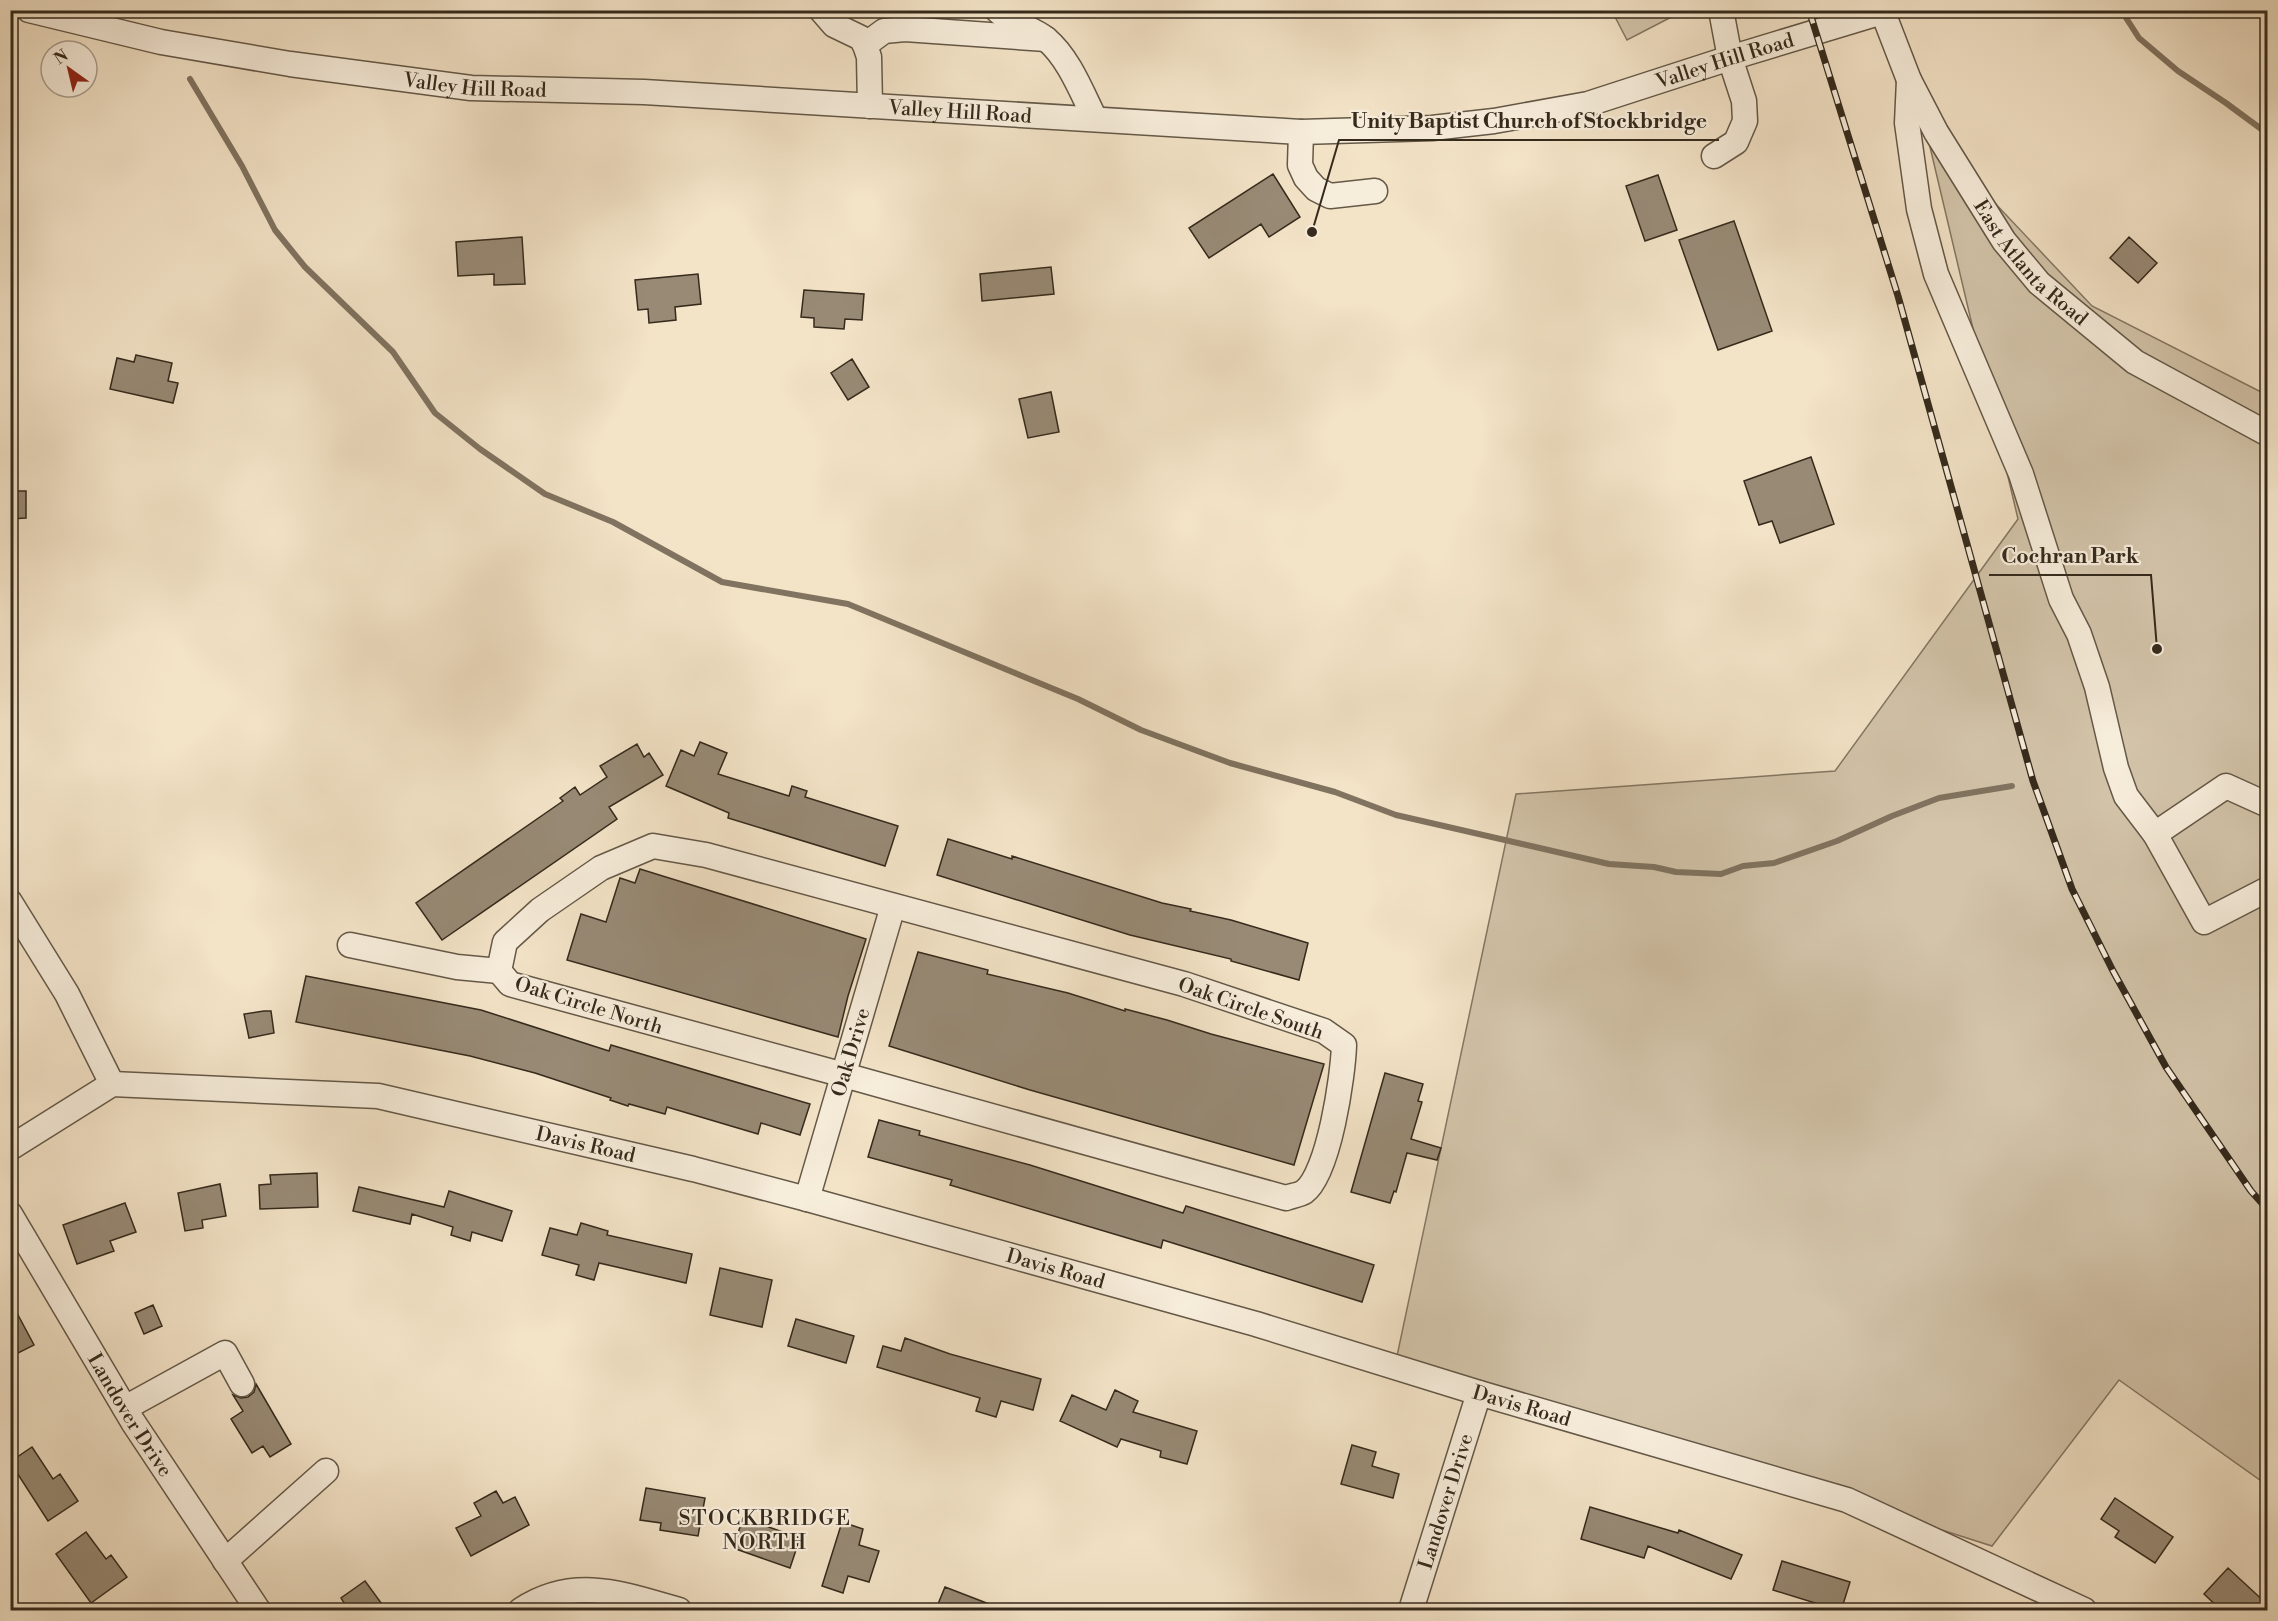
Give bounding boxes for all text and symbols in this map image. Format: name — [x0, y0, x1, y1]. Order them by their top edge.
street label: Valley Hill Road — [1652, 28, 1798, 96]
north arrow — [39, 39, 99, 99]
text: N — [50, 45, 72, 69]
street label: Valley Hill Road — [401, 68, 547, 104]
street label: Valley Hill Road — [887, 96, 1033, 130]
callout: Unity Baptist Church of Stockbridge — [1339, 101, 1719, 140]
text: Unity Baptist Church of Stockbridge — [1351, 109, 1707, 135]
street label: East Atlanta Road — [1967, 196, 2093, 332]
callout: Cochran Park — [1989, 536, 2151, 575]
text: Cochran Park — [2001, 544, 2140, 570]
street label: Oak Circle North — [512, 972, 666, 1041]
street label: Oak Circle South — [1174, 973, 1327, 1046]
street label: Oak Drive — [827, 1005, 876, 1100]
street label: Davis Road — [533, 1122, 638, 1169]
street label: Davis Road — [1003, 1244, 1108, 1295]
street label: Landover Drive — [81, 1349, 177, 1482]
street label: Davis Road — [1469, 1381, 1574, 1433]
street label: Landover Drive — [1414, 1431, 1480, 1573]
district label: STOCKBRIDGE NORTH — [678, 1506, 852, 1556]

